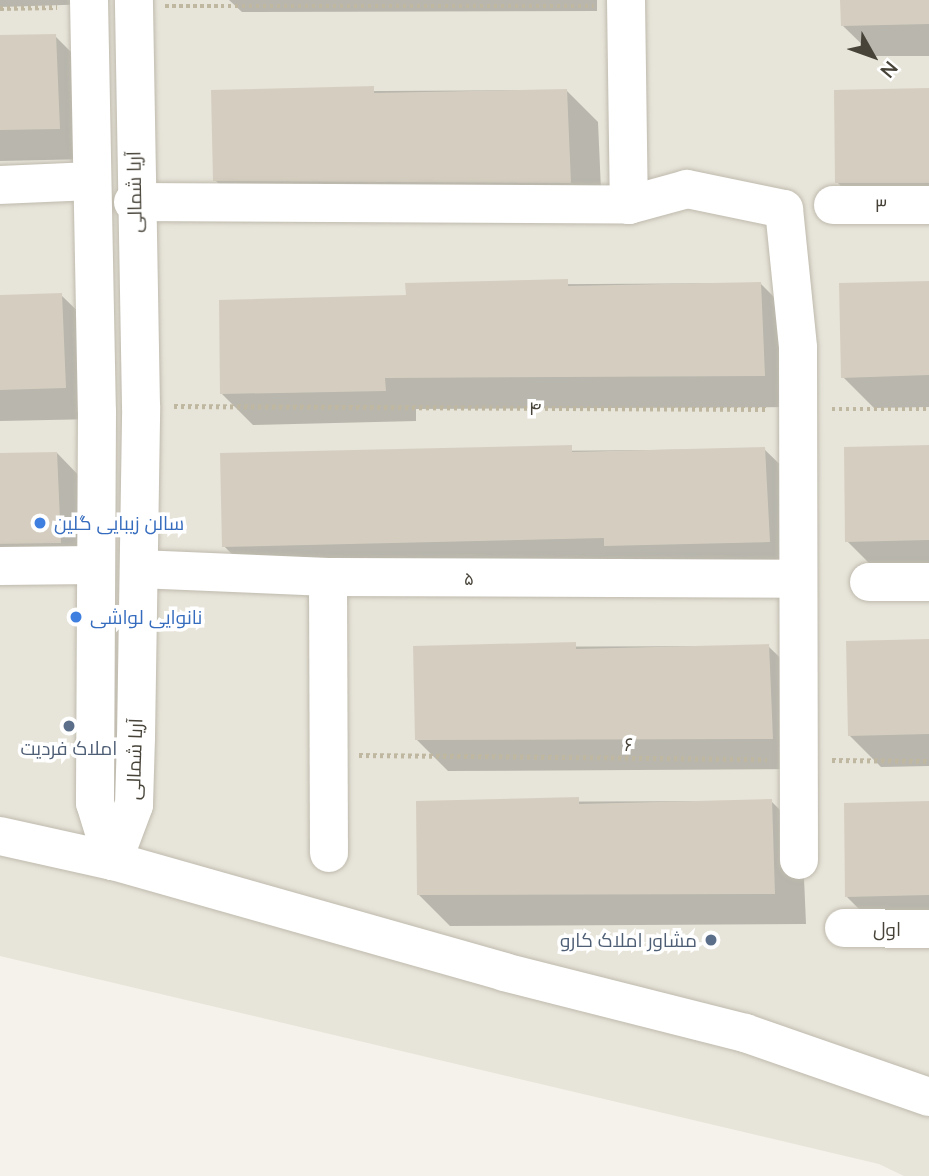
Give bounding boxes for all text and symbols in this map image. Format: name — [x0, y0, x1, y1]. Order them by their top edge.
north arrow — [838, 21, 908, 91]
text: N — [876, 57, 903, 83]
street label: آریا شمالی — [122, 151, 146, 233]
street label: ۳ — [875, 194, 887, 216]
street label: ۴ — [529, 397, 541, 419]
place label: سالن زیبایی گلین — [54, 512, 184, 534]
marker: سالن زیبایی گلین — [32, 515, 48, 531]
street label: ۵ — [464, 567, 474, 589]
place label: نانوایی لواشی — [90, 606, 202, 628]
marker: نانوایی لواشی — [68, 609, 84, 625]
marker: املاک فردیت — [61, 718, 77, 734]
street label: آریا شمالی — [121, 718, 147, 800]
street label: ۶ — [624, 733, 634, 755]
place label: املاک فردیت — [21, 737, 117, 759]
street label: اول — [873, 918, 901, 940]
place label: مشاور املاک کارو — [560, 929, 697, 951]
marker: مشاور املاک کارو — [703, 932, 719, 948]

